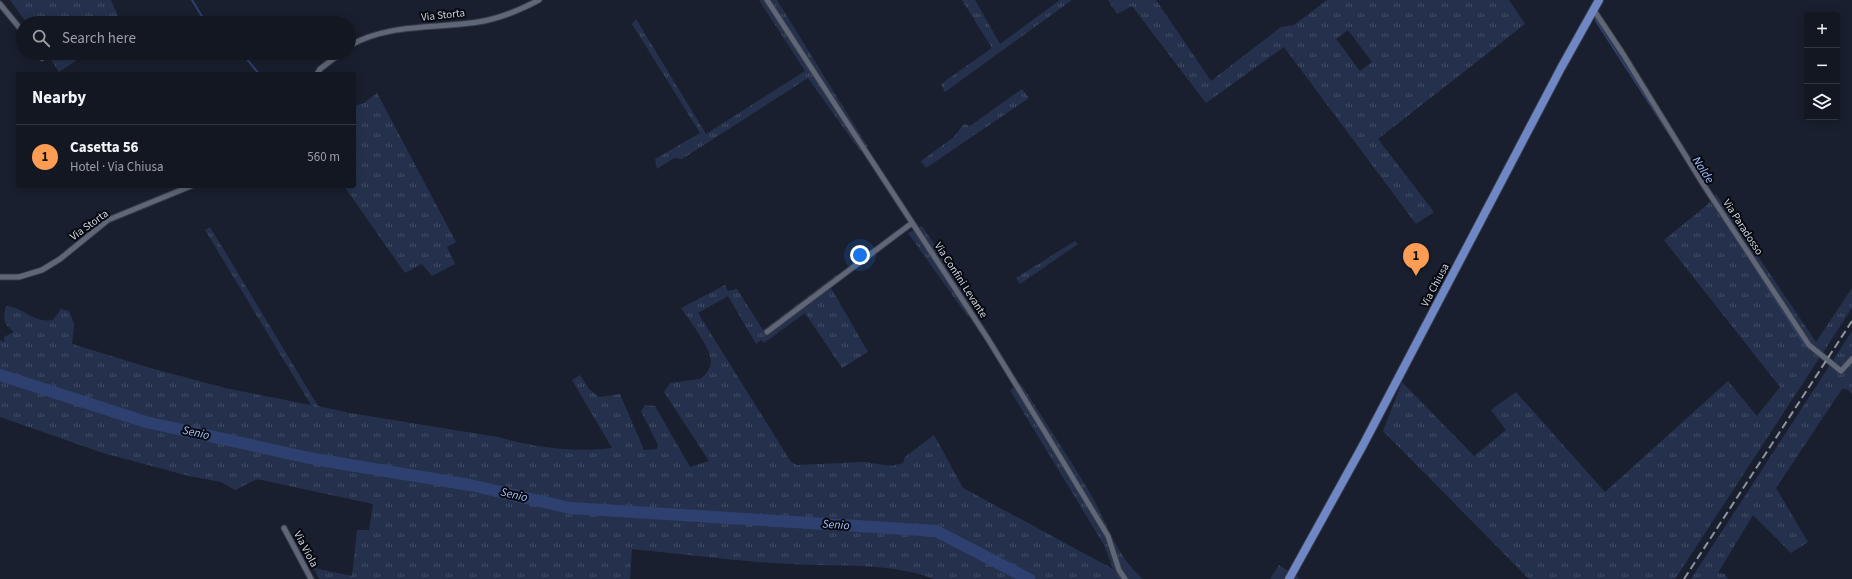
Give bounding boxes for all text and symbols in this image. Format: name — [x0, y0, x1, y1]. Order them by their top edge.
street label: Via Storta — [420, 5, 466, 25]
map controls — [1804, 12, 1840, 120]
button: + — [1804, 12, 1840, 48]
search box — [16, 16, 356, 60]
icon: search — [30, 27, 52, 49]
text: Search here — [62, 28, 136, 49]
button: − — [1804, 48, 1840, 84]
button: layers — [1804, 84, 1840, 120]
text: Nearby — [32, 86, 86, 110]
text: Casetta 56 — [70, 137, 139, 158]
text: 1 — [42, 148, 48, 166]
text: 560 m — [307, 148, 340, 166]
water label: Nalde — [1688, 153, 1718, 187]
text: Hotel · Via Chiusa — [70, 158, 164, 176]
street label: Via Paradosso — [1719, 196, 1767, 258]
street label: Via Storta — [67, 206, 111, 244]
street label: Via Confini Levante — [931, 239, 991, 321]
pin: 1 — [1403, 243, 1429, 276]
your location — [850, 245, 870, 265]
street label: Via Chiusa — [1417, 261, 1453, 309]
water label: Senio — [181, 422, 211, 444]
water label: Senio — [499, 484, 529, 506]
water label: Senio — [822, 516, 850, 534]
street label: Via Viola — [290, 528, 322, 570]

